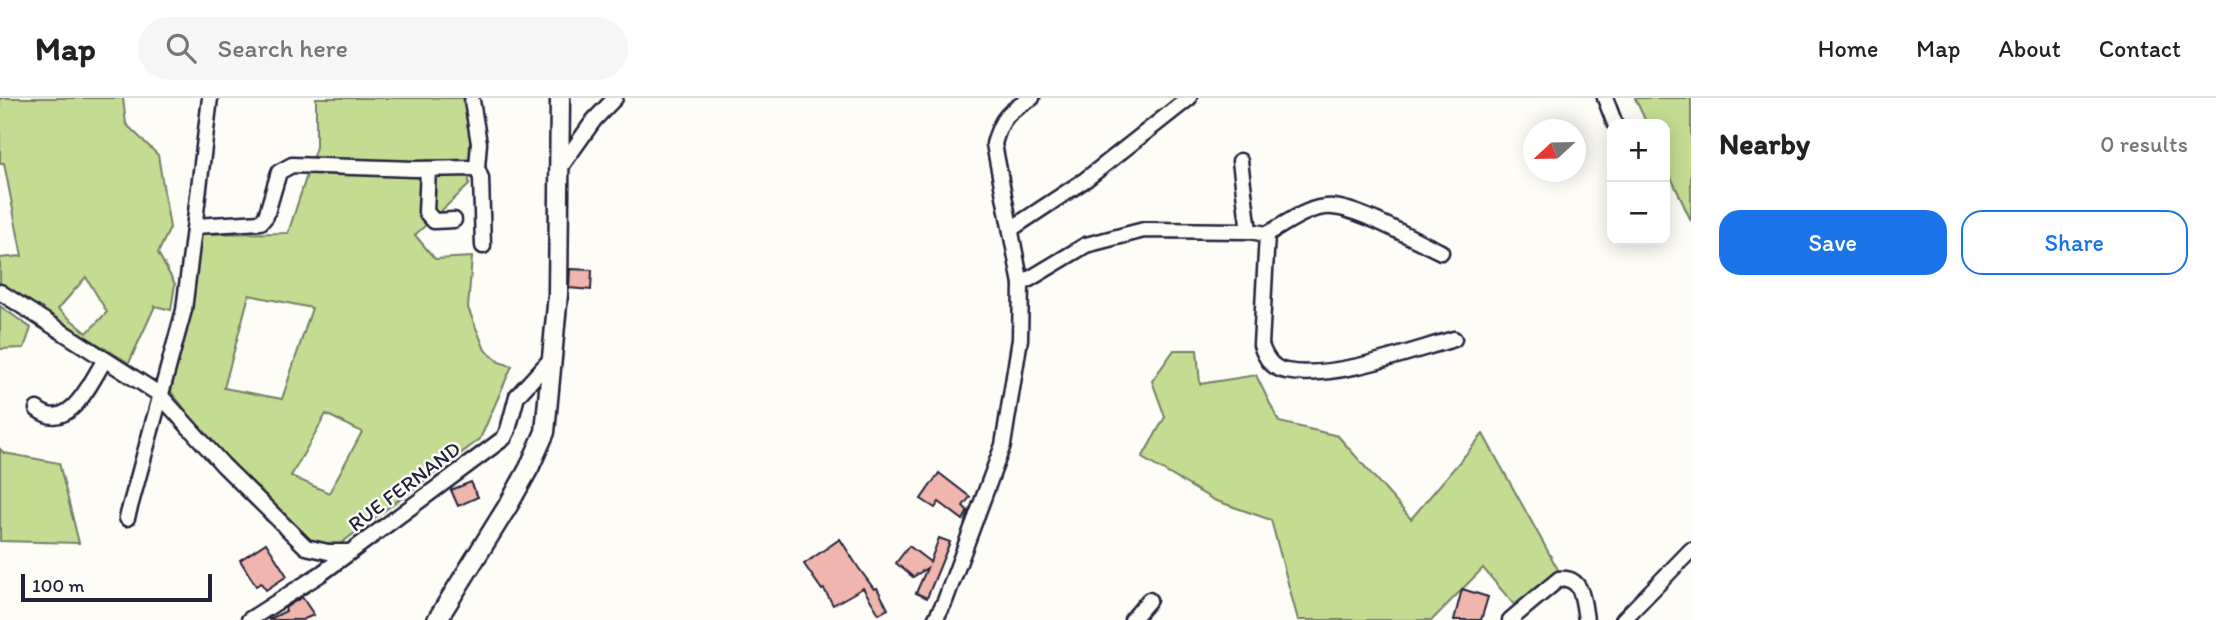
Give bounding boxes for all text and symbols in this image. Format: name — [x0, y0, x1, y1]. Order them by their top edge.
search box — [138, 17, 628, 80]
text: Map — [35, 29, 96, 68]
icon: search — [162, 29, 200, 67]
text: Search here — [218, 32, 348, 64]
text: Home — [1818, 34, 1878, 63]
text: Map — [1916, 34, 1960, 63]
text: About — [1998, 34, 2061, 63]
text: Contact — [2099, 34, 2181, 63]
north arrow — [1523, 119, 1586, 182]
map controls — [1607, 119, 1670, 245]
button: + — [1607, 119, 1670, 182]
text: Nearby — [1719, 125, 1810, 162]
text: 0 results — [2100, 130, 2188, 158]
button: − — [1607, 182, 1670, 245]
button: Save — [1719, 210, 1947, 275]
button: Share — [1961, 210, 2188, 275]
street label: RUE FERNAND — [343, 436, 465, 536]
scale bar — [21, 571, 212, 603]
text: 100 m — [32, 574, 84, 597]

